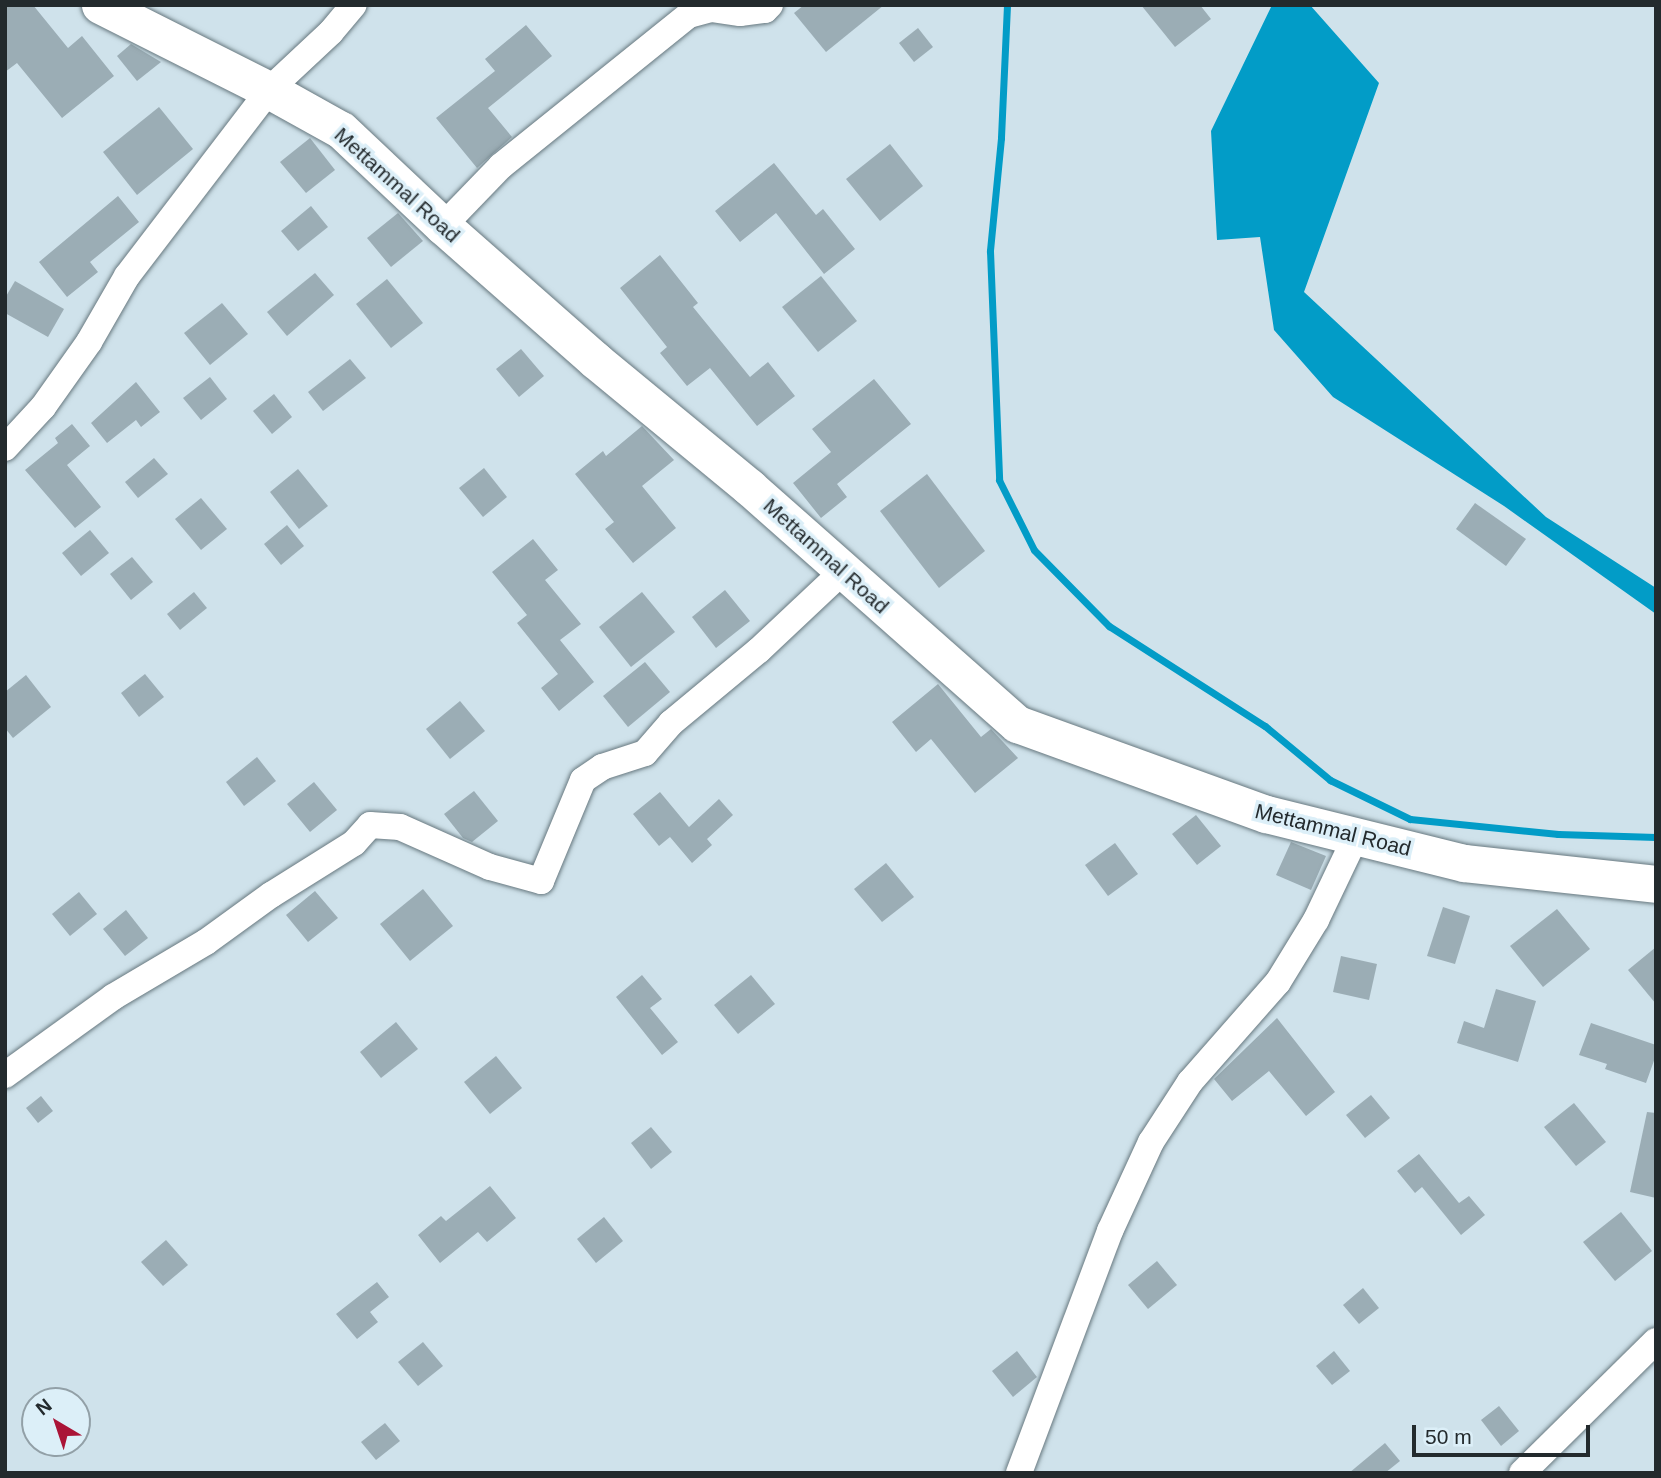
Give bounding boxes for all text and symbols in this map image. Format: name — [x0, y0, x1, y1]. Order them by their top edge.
street label: Mettammal Road — [329, 122, 465, 248]
street label: Mettammal Road — [758, 493, 894, 619]
street label: Mettammal Road — [1252, 798, 1414, 862]
north arrow — [21, 1387, 91, 1457]
text: N — [32, 1394, 56, 1419]
scale bar — [1416, 1412, 1594, 1456]
text: 50 m — [1425, 1425, 1472, 1448]

